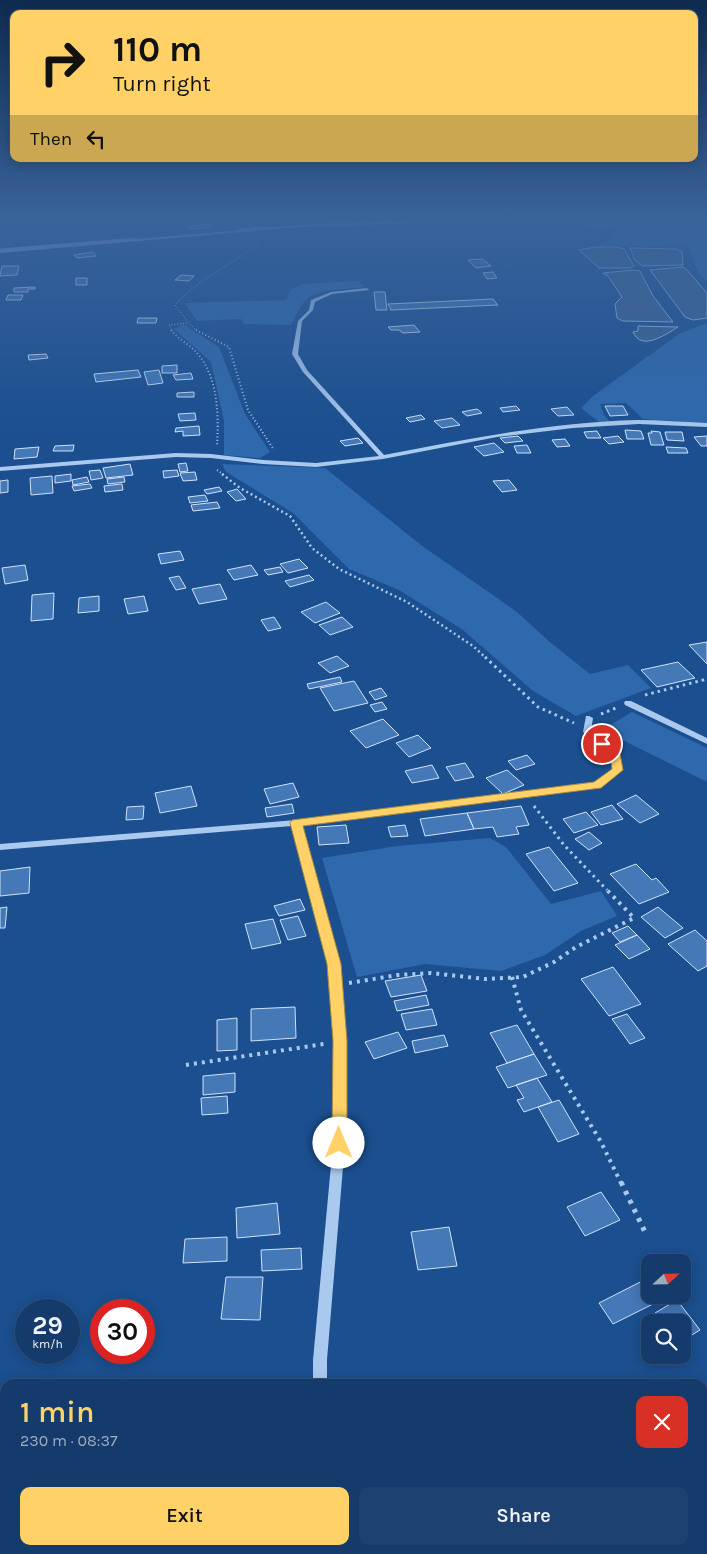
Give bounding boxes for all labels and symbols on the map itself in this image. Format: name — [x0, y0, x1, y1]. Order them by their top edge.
pin — [581, 723, 623, 765]
position arrow — [312, 1116, 364, 1168]
north arrow — [641, 1254, 691, 1304]
speed limit sign: 30 — [90, 1299, 155, 1364]

